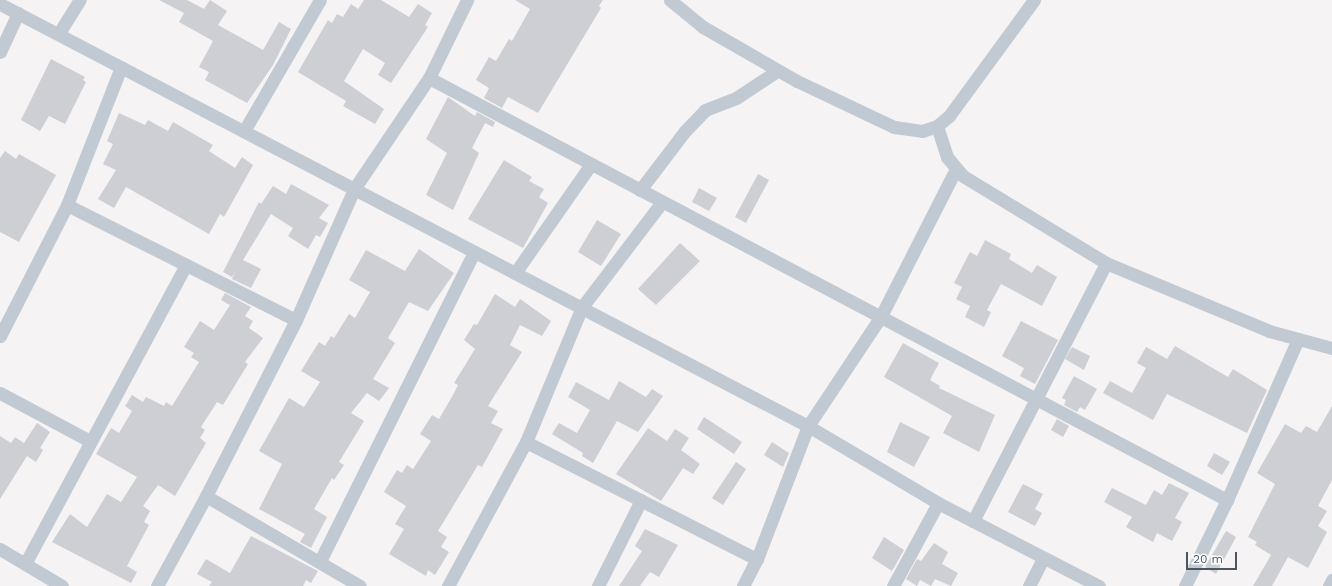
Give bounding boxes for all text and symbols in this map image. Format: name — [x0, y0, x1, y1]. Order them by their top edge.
scale bar — [1188, 544, 1239, 570]
text: 20 m — [1193, 552, 1223, 566]

